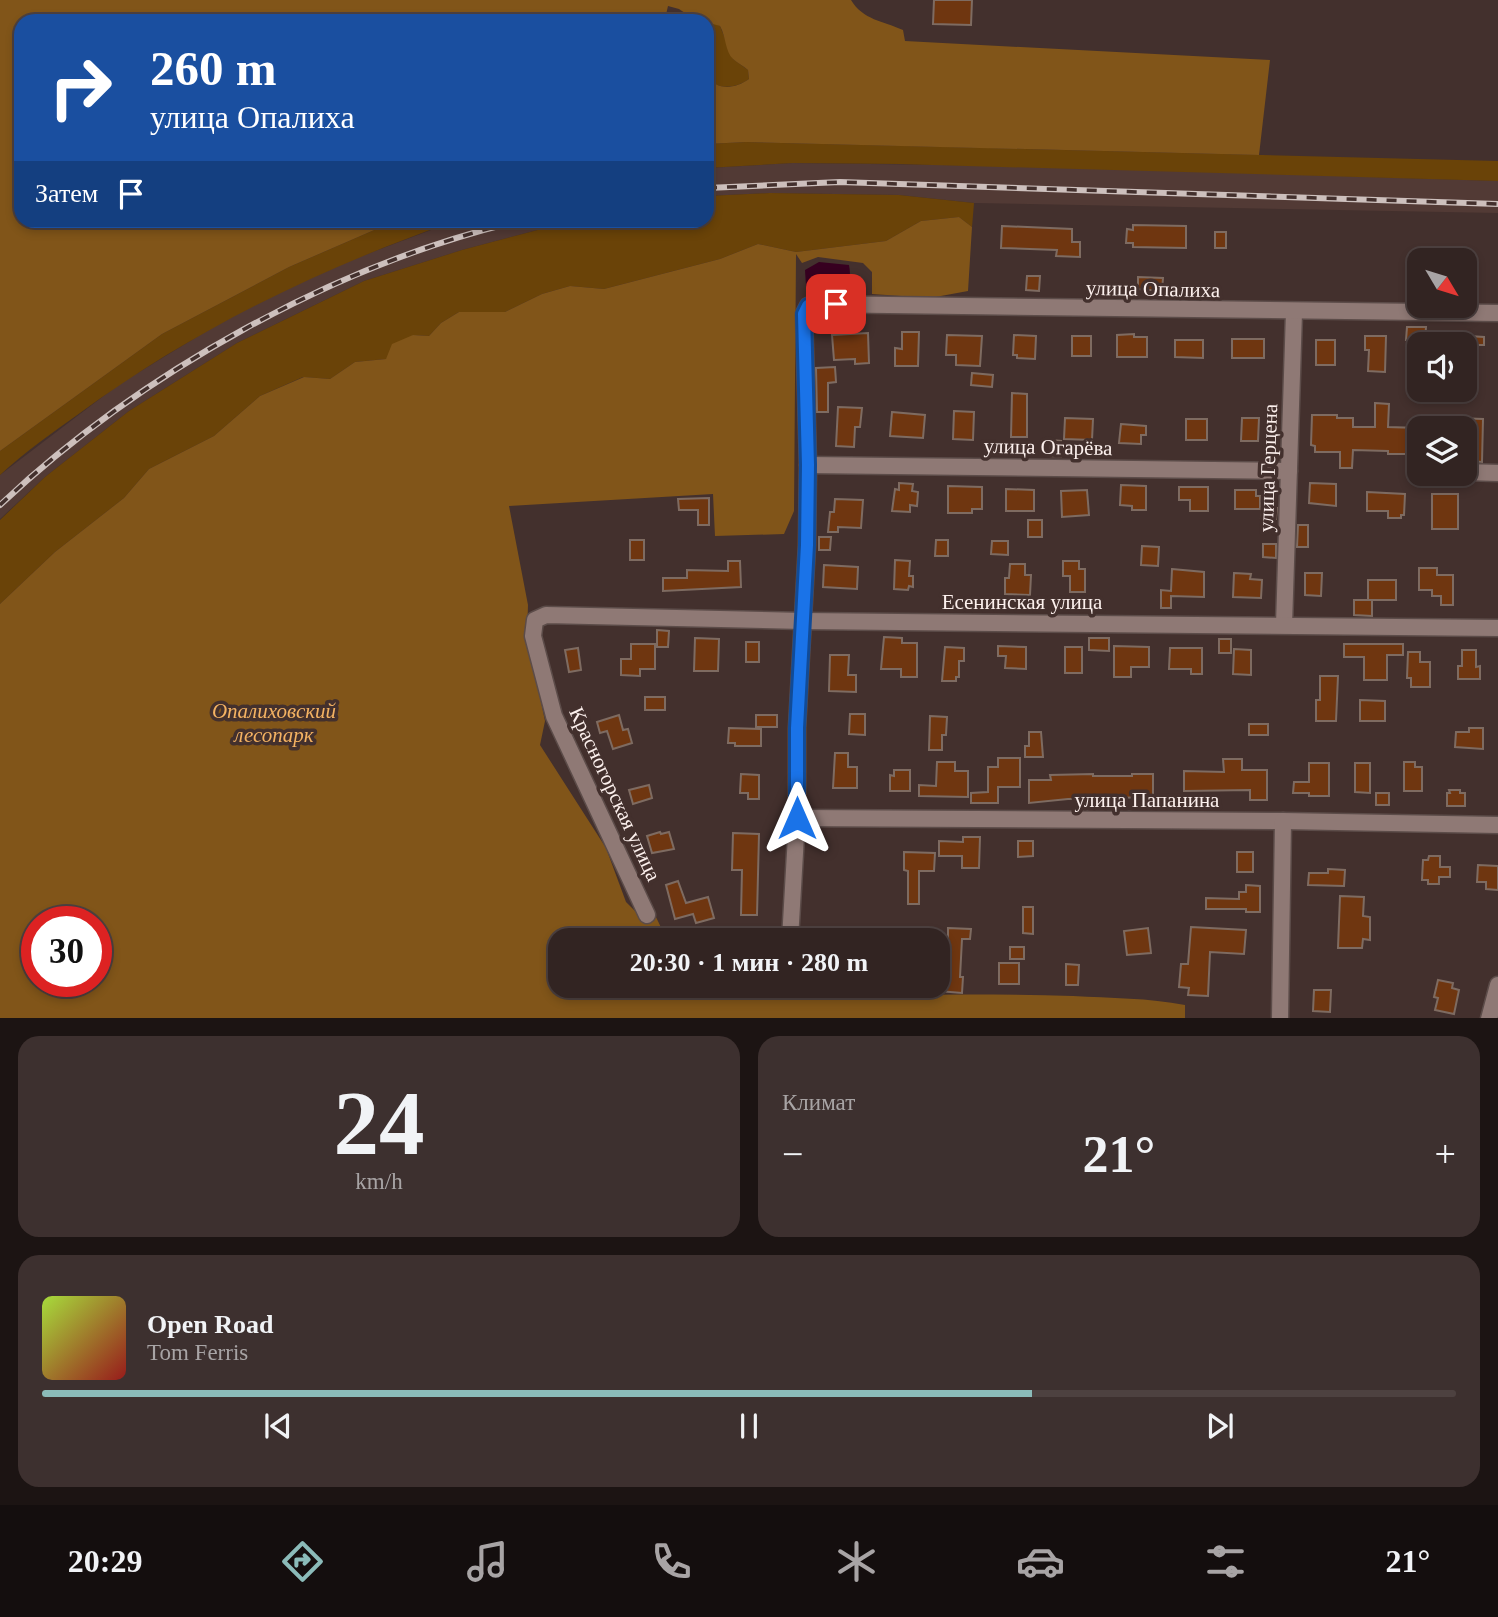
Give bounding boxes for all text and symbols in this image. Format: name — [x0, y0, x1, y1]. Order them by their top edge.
text: 260 m — [150, 41, 277, 96]
icon: right — [35, 42, 126, 133]
text: улица Опалиха — [150, 99, 355, 135]
icon: arrive — [112, 175, 150, 213]
text: Затем — [35, 179, 98, 208]
north arrow — [1407, 248, 1477, 318]
map controls — [1407, 248, 1477, 486]
pin — [806, 274, 866, 334]
street label: улица Опалиха — [1086, 276, 1221, 302]
icon: arrive — [817, 285, 855, 323]
button: sound — [1407, 332, 1477, 402]
street label: улица Герцена — [1254, 403, 1282, 533]
button: layers — [1407, 416, 1477, 486]
street label: улица Огарёва — [983, 434, 1113, 460]
street label: Есенинская улица — [942, 590, 1103, 614]
park label: Опалиховский лесопарк — [212, 699, 337, 747]
street label: Красногорская улица — [564, 703, 666, 885]
position arrow — [760, 781, 834, 855]
street label: улица Папанина — [1075, 788, 1220, 812]
speed limit sign: 30 — [21, 906, 112, 997]
text: 20:30 · 1 мин · 280 m — [630, 948, 868, 977]
text: 24 — [334, 1073, 425, 1174]
text: Климат — [782, 1090, 855, 1115]
text: 21° — [1083, 1126, 1155, 1183]
text: − — [782, 1133, 803, 1175]
text: + — [1435, 1133, 1456, 1175]
text: km/h — [355, 1169, 403, 1194]
text: Open Road — [147, 1310, 273, 1339]
text: Tom Ferris — [147, 1340, 248, 1365]
icon: previous — [259, 1407, 297, 1445]
icon: pause — [730, 1407, 768, 1445]
icon: next — [1201, 1407, 1239, 1445]
icon: directions — [278, 1537, 327, 1586]
icon: music — [463, 1537, 512, 1586]
icon: phone — [647, 1537, 696, 1586]
icon: climate — [832, 1537, 881, 1586]
icon: car — [1016, 1537, 1065, 1586]
icon: filters — [1201, 1537, 1250, 1586]
text: 20:29 — [68, 1543, 142, 1579]
text: 21° — [1385, 1543, 1430, 1579]

